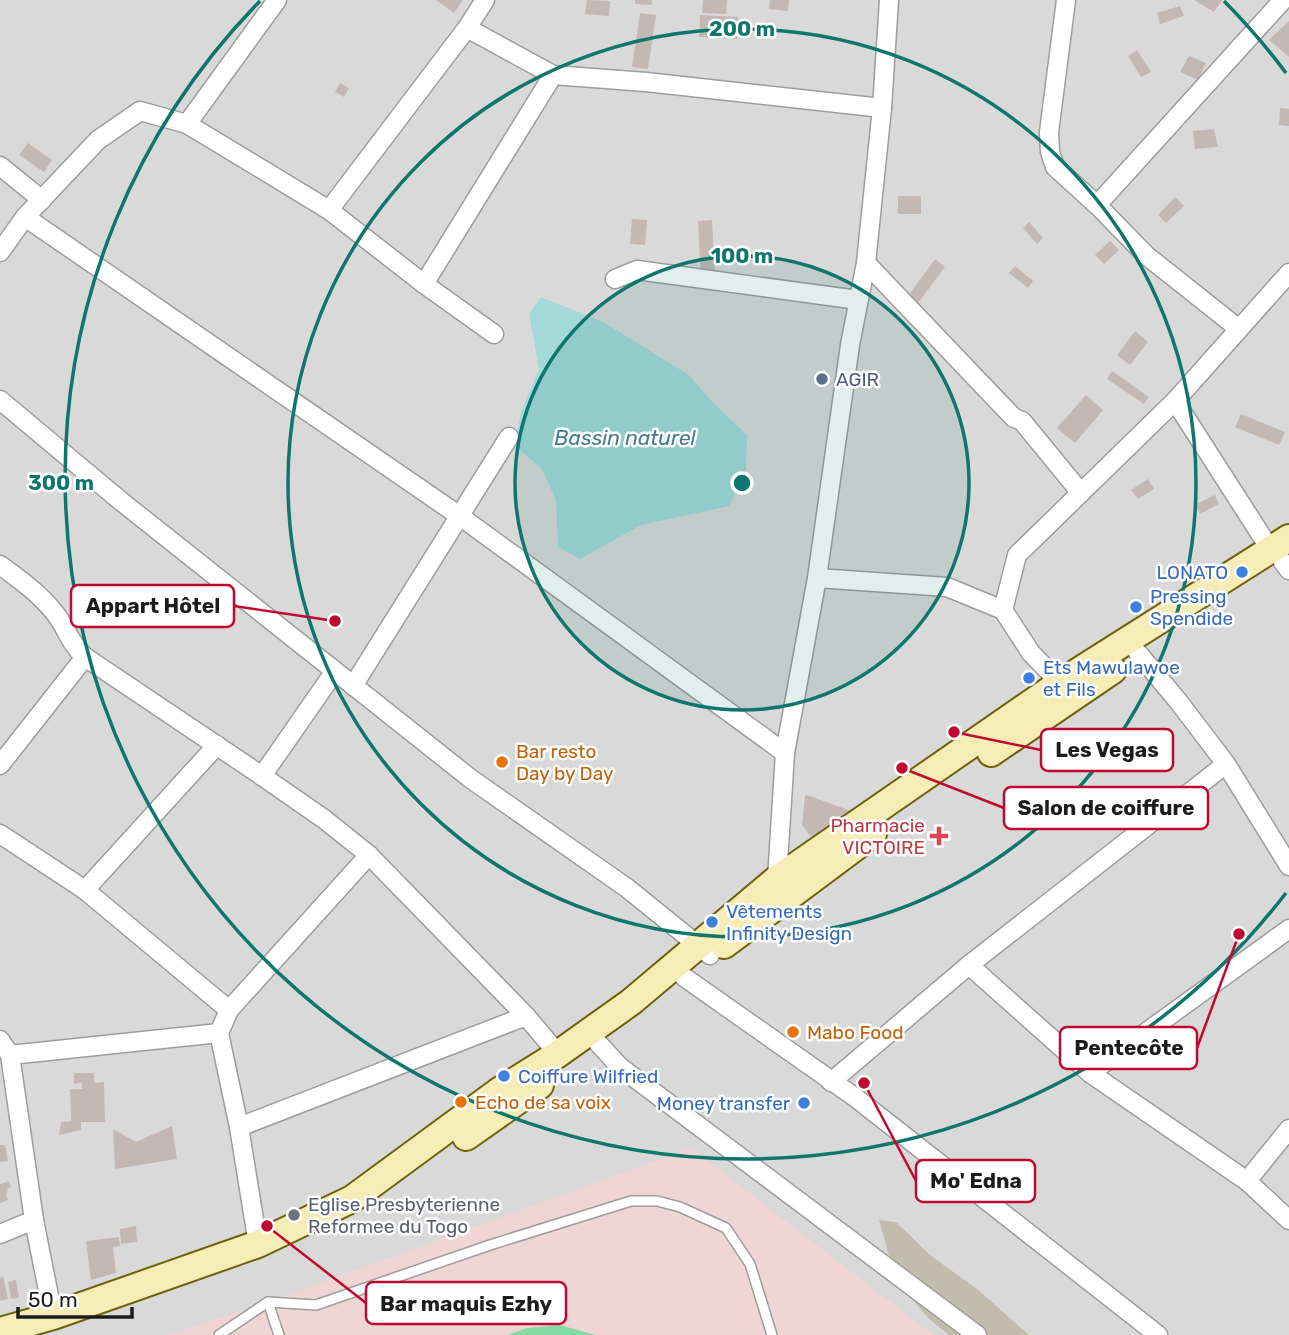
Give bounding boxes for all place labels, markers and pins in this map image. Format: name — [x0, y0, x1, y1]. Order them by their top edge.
place label: AGIR — [836, 368, 879, 391]
marker: AGIR — [814, 371, 830, 387]
centre of rings — [730, 471, 754, 495]
place label: LONATO — [1157, 561, 1228, 584]
marker: LONATO — [1234, 564, 1250, 580]
callout: Appart Hôtel — [71, 585, 234, 627]
place label: Pressing Spendide — [1150, 585, 1233, 630]
marker: Pressing Spendide — [1128, 599, 1144, 615]
place label: Ets Mawulawoe et Fils — [1043, 656, 1180, 701]
marker: Ets Mawulawoe et Fils — [1021, 670, 1037, 686]
callout: Les Vegas — [1041, 729, 1173, 771]
place label: Bar resto Day by Day — [516, 740, 613, 785]
marker: Bar resto Day by Day — [494, 754, 510, 770]
callout: Salon de coiffure — [1004, 787, 1208, 829]
place label: Pharmacie VICTOIRE — [830, 814, 925, 859]
marker: Pharmacie VICTOIRE — [931, 828, 947, 844]
place label: Vêtements Infinity Design — [726, 900, 852, 945]
marker: Vêtements Infinity Design — [704, 914, 720, 930]
place label: Mabo Food — [807, 1021, 903, 1044]
marker: Mabo Food — [785, 1024, 801, 1040]
callout: Pentecôte — [1060, 1027, 1197, 1069]
place label: Coiffure Wilfried — [518, 1065, 658, 1088]
marker: Coiffure Wilfried — [496, 1068, 512, 1084]
place label: Echo de sa voix — [475, 1091, 611, 1114]
place label: Money transfer — [657, 1092, 791, 1115]
marker: Echo de sa voix — [453, 1094, 469, 1110]
marker: Money transfer — [796, 1095, 812, 1111]
callout: Mo' Edna — [916, 1160, 1035, 1202]
place label: Eglise Presbyterienne Reformee du Togo — [308, 1193, 500, 1238]
marker: Eglise Presbyterienne Reformee du Togo — [286, 1207, 302, 1223]
callout: Bar maquis Ezhy — [366, 1282, 566, 1324]

